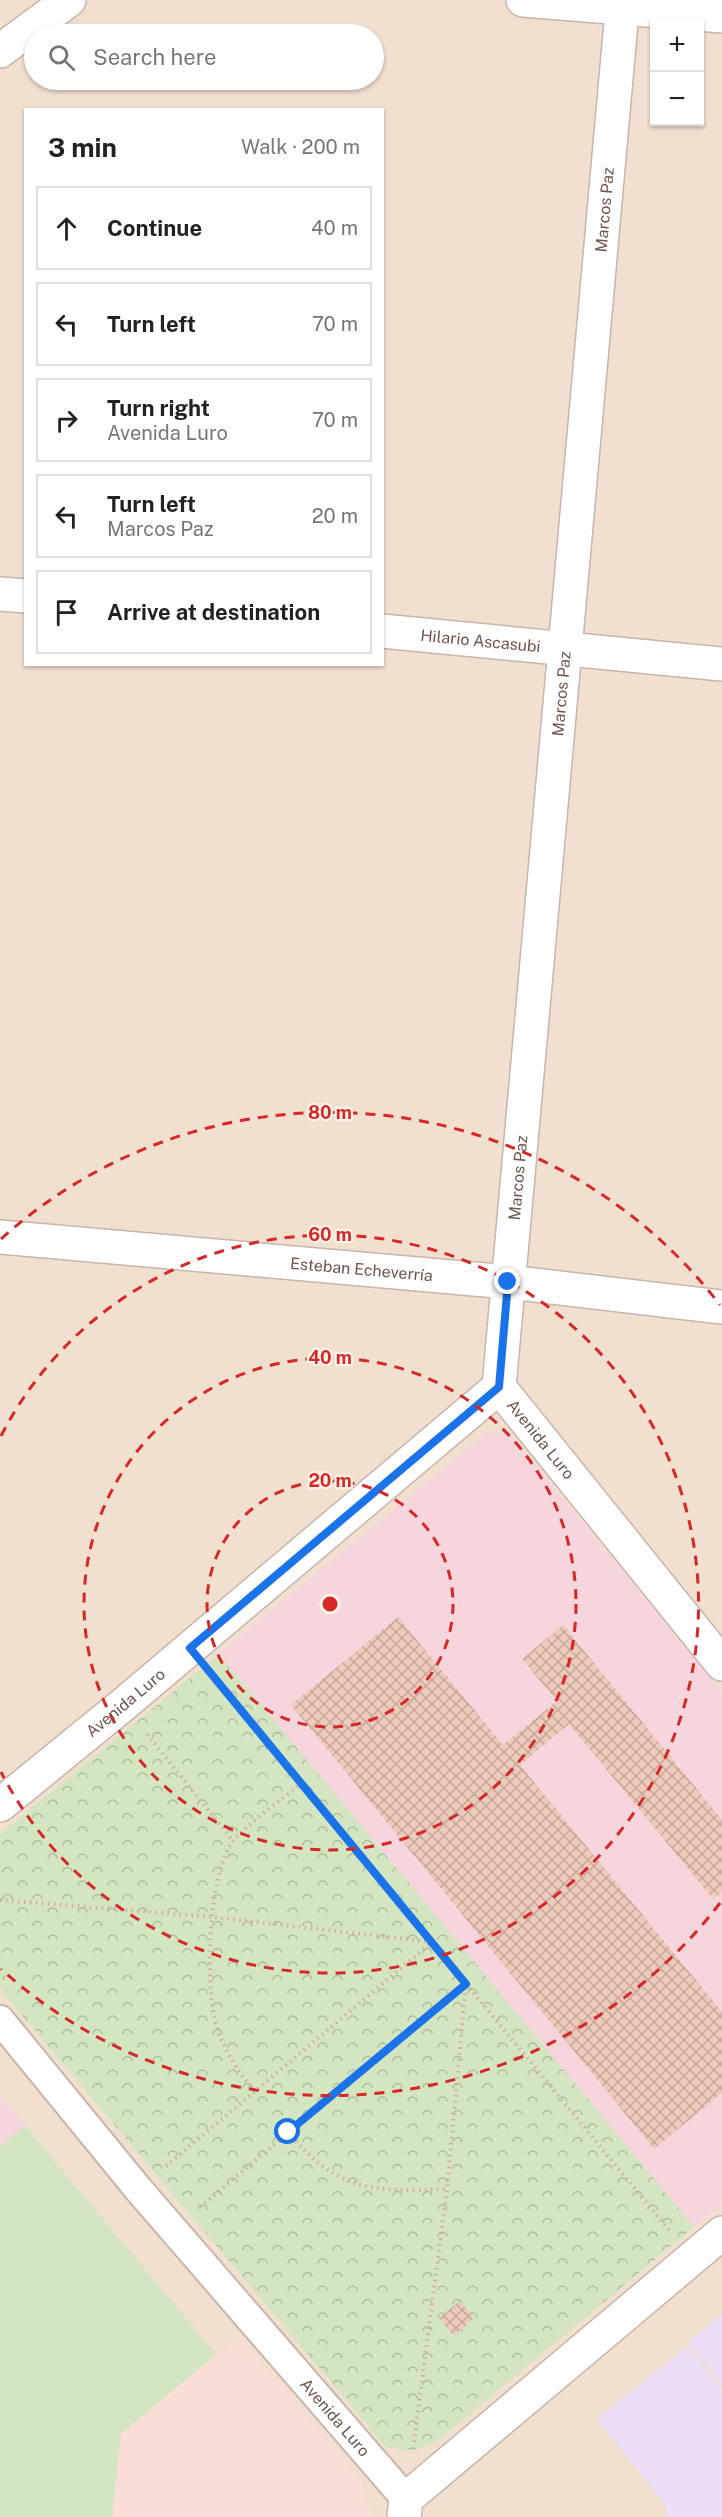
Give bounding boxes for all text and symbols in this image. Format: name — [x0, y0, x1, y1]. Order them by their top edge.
map controls — [650, 18, 704, 126]
button: + — [650, 18, 704, 72]
search box — [24, 24, 384, 90]
icon: search — [45, 41, 78, 74]
text: Search here — [93, 44, 217, 70]
button: − — [650, 72, 704, 126]
text: 3 min — [48, 132, 117, 163]
text: Walk · 200 m — [241, 135, 360, 159]
street label: Marcos Paz — [591, 166, 618, 253]
icon: ahead — [50, 212, 83, 245]
text: Continue — [107, 215, 202, 241]
text: 40 m — [311, 216, 358, 240]
icon: left — [50, 308, 83, 341]
text: Turn left — [107, 311, 196, 337]
text: 70 m — [312, 312, 358, 336]
text: Turn right — [107, 395, 210, 421]
icon: right — [50, 404, 83, 437]
text: 70 m — [312, 408, 358, 432]
text: Avenida Luro — [107, 421, 228, 445]
text: Turn left — [107, 491, 196, 517]
icon: left — [50, 500, 83, 533]
text: 20 m — [312, 504, 358, 528]
text: Marcos Paz — [107, 517, 214, 541]
icon: arrive — [50, 596, 83, 629]
text: Arrive at destination — [107, 599, 320, 625]
street label: Hilario Ascasubi — [420, 625, 542, 656]
street label: Marcos Paz — [548, 650, 574, 737]
text: 80 m — [308, 1102, 352, 1123]
street label: Marcos Paz — [504, 1134, 531, 1221]
text: 60 m — [308, 1224, 352, 1245]
street label: Esteban Echeverría — [289, 1253, 434, 1285]
route end — [494, 1268, 520, 1294]
text: 40 m — [308, 1347, 352, 1368]
street label: Avenida Luro — [503, 1396, 579, 1483]
text: 20 m — [308, 1470, 352, 1491]
centre of rings — [320, 1594, 340, 1614]
street label: Avenida Luro — [82, 1664, 169, 1741]
route start — [274, 2118, 300, 2144]
street label: Avenida Luro — [297, 2374, 374, 2460]

